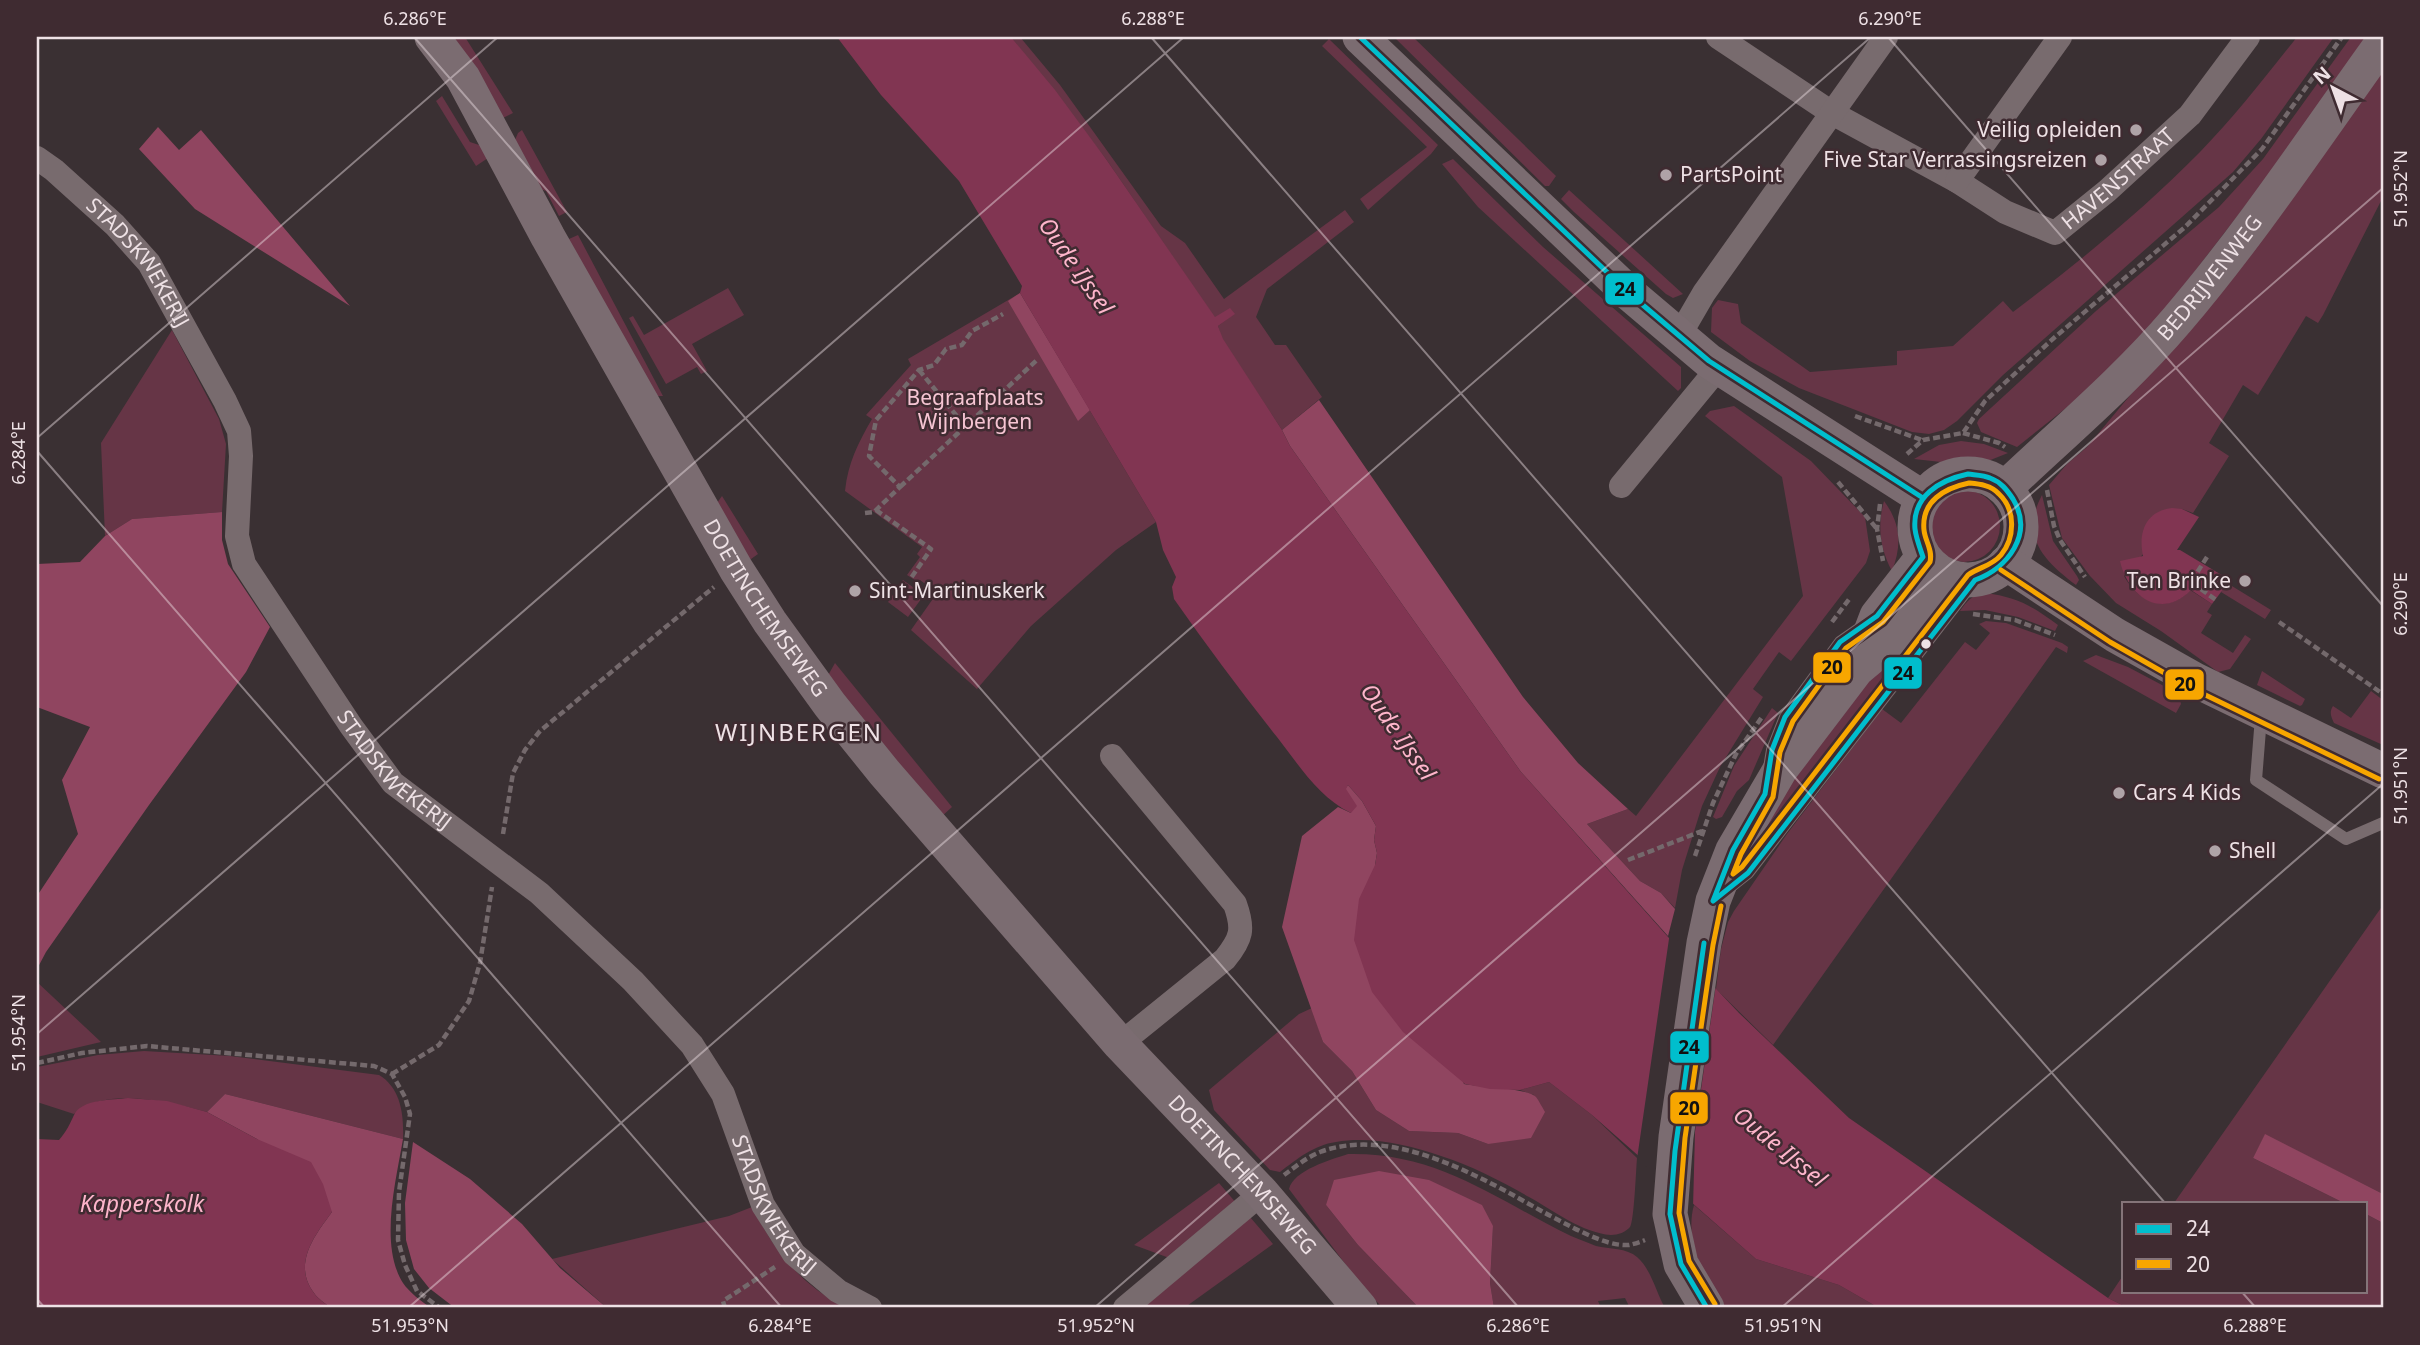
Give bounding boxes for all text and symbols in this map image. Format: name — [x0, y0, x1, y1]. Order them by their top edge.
text: 6.286°E — [383, 6, 447, 30]
text: 6.288°E — [1121, 6, 1185, 30]
text: 6.290°E — [1858, 6, 1922, 30]
north arrow — [2298, 52, 2368, 122]
text: N — [2307, 60, 2336, 90]
place label: Veilig opleiden — [1977, 115, 2122, 143]
street label: HAVENSTRAAT — [2055, 121, 2180, 235]
marker: Veilig opleiden — [2128, 122, 2144, 138]
place label: Five Star Verrassingsreizen — [1823, 145, 2087, 173]
text: 51.952°N — [2388, 150, 2412, 228]
marker: Five Star Verrassingsreizen — [2093, 152, 2109, 168]
place label: PartsPoint — [1680, 160, 1783, 188]
marker: PartsPoint — [1658, 167, 1674, 183]
street label: STADSKWEKERIJ — [81, 191, 197, 332]
street label: BEDRIJVENWEG — [2150, 209, 2268, 346]
water label: Oude IJssel — [1032, 210, 1123, 321]
line badge: 24 — [1604, 272, 1645, 306]
text: 24 — [1614, 276, 1636, 302]
park label: Begraafplaats Wijnbergen — [907, 383, 1043, 435]
text: 6.284°E — [6, 421, 30, 485]
street label: DOETINCHEMSEWEG — [698, 514, 835, 702]
place label: Ten Brinke — [2127, 566, 2231, 594]
text: 6.290°E — [2388, 572, 2412, 636]
marker: Ten Brinke — [2237, 573, 2253, 589]
place label: Sint-Martinuskerk — [869, 576, 1046, 604]
marker: Sint-Martinuskerk — [847, 583, 863, 599]
unlabelled marker — [1919, 637, 1933, 651]
line badge: 20 — [1812, 651, 1852, 684]
text: 20 — [1821, 654, 1843, 680]
line badge: 24 — [1883, 656, 1923, 690]
text: 24 — [1892, 660, 1914, 686]
line badge: 20 — [2164, 668, 2205, 701]
text: 20 — [2174, 671, 2196, 697]
water label: Oude IJssel — [1354, 676, 1445, 787]
street label: STADSKWEKERIJ — [331, 704, 458, 835]
district label: WIJNBERGEN — [715, 715, 883, 748]
text: 51.951°N — [2388, 747, 2412, 825]
place label: Cars 4 Kids — [2133, 778, 2241, 806]
marker: Cars 4 Kids — [2111, 785, 2127, 801]
place label: Shell — [2229, 836, 2276, 864]
marker: Shell — [2207, 843, 2223, 859]
text: 51.954°N — [6, 994, 30, 1072]
line badge: 24 — [1669, 1030, 1710, 1064]
text: 24 — [1678, 1034, 1700, 1060]
street label: DOETINCHEMSEWEG — [1163, 1088, 1323, 1260]
line badge: 20 — [1669, 1091, 1709, 1125]
text: 20 — [1678, 1095, 1700, 1121]
water label: Oude IJssel — [1727, 1099, 1835, 1194]
street label: STADSKWEKERIJ — [726, 1131, 823, 1280]
water label: Kapperskolk — [80, 1187, 206, 1219]
legend — [2122, 1202, 2368, 1292]
text: 24 — [2186, 1214, 2210, 1242]
text: 20 — [2186, 1250, 2210, 1278]
text: 51.953°N — [371, 1313, 449, 1337]
text: 6.284°E — [748, 1313, 812, 1337]
text: 51.952°N — [1057, 1313, 1135, 1337]
text: 6.286°E — [1486, 1313, 1550, 1337]
text: 51.951°N — [1744, 1313, 1822, 1337]
text: 6.288°E — [2223, 1313, 2287, 1337]

